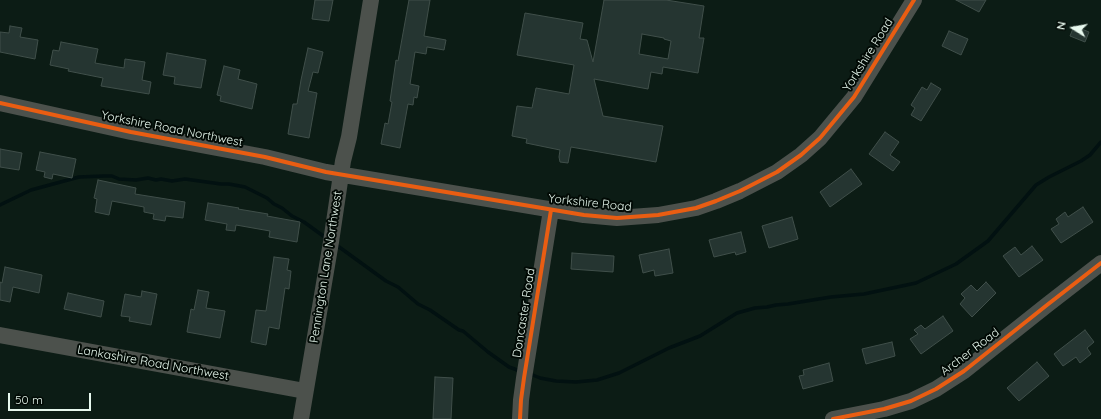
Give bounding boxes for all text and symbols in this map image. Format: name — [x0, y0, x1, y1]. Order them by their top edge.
north arrow — [1053, 8, 1093, 48]
street label: Yorkshire Road — [840, 16, 896, 94]
text: N — [1054, 20, 1069, 31]
street label: Yorkshire Road Northwest — [100, 108, 244, 150]
street label: Pennington Lane Northwest — [307, 190, 345, 344]
street label: Yorkshire Road — [548, 191, 632, 215]
street label: Doncaster Road — [510, 267, 538, 359]
street label: Archer Road — [938, 325, 1002, 379]
street label: Lankashire Road Northwest — [76, 343, 230, 383]
scale bar — [10, 385, 93, 411]
text: 50 m — [15, 392, 43, 407]

